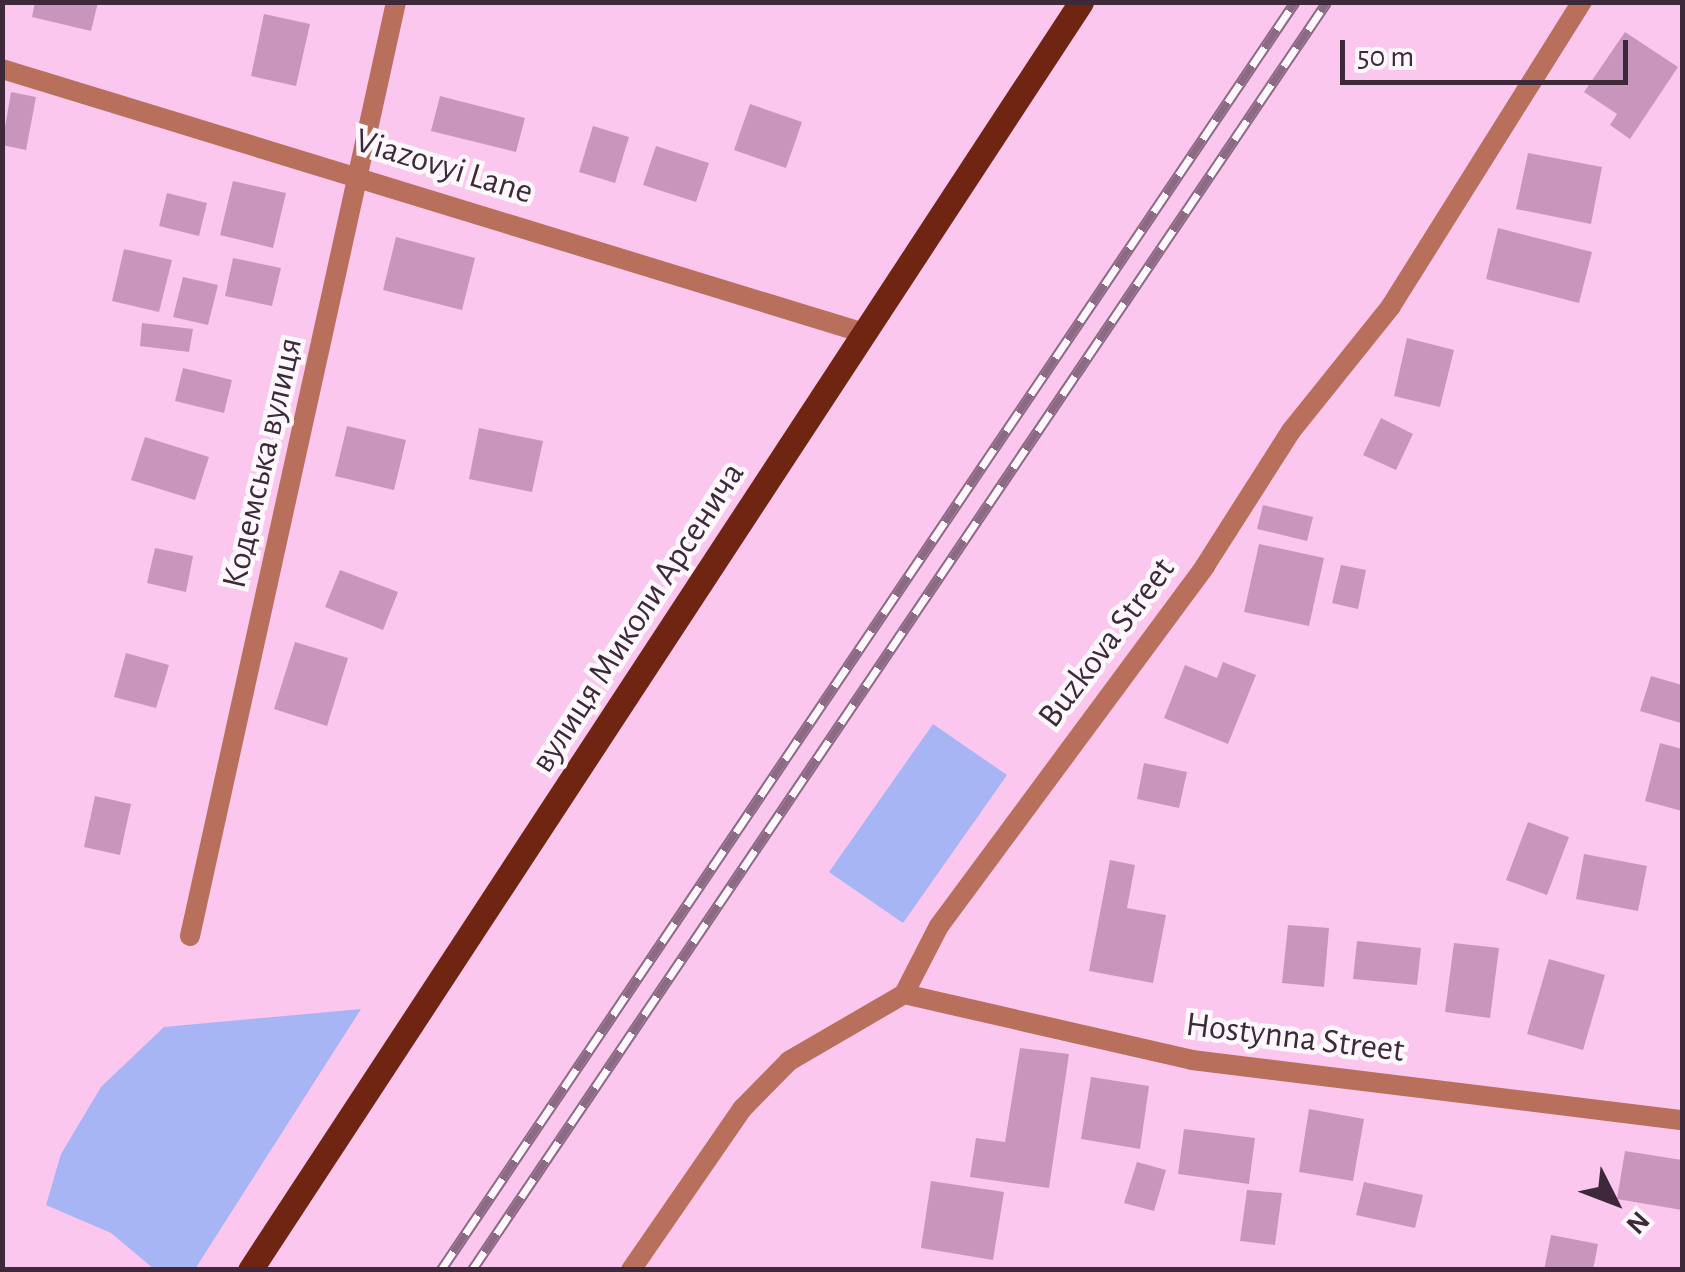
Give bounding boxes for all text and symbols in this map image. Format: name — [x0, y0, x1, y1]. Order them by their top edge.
scale bar — [1345, 20, 1632, 82]
text: 50 m — [1357, 42, 1414, 72]
street label: Viazovyi Lane — [350, 120, 538, 214]
street label: Кодемська вулиця — [214, 333, 312, 593]
street label: вулиця Миколи Арсенича — [522, 455, 754, 781]
street label: Buzkova Street — [1030, 550, 1184, 736]
street label: Hostynna Street — [1183, 1004, 1407, 1072]
north arrow — [1565, 1152, 1665, 1252]
text: N — [1620, 1205, 1654, 1239]

